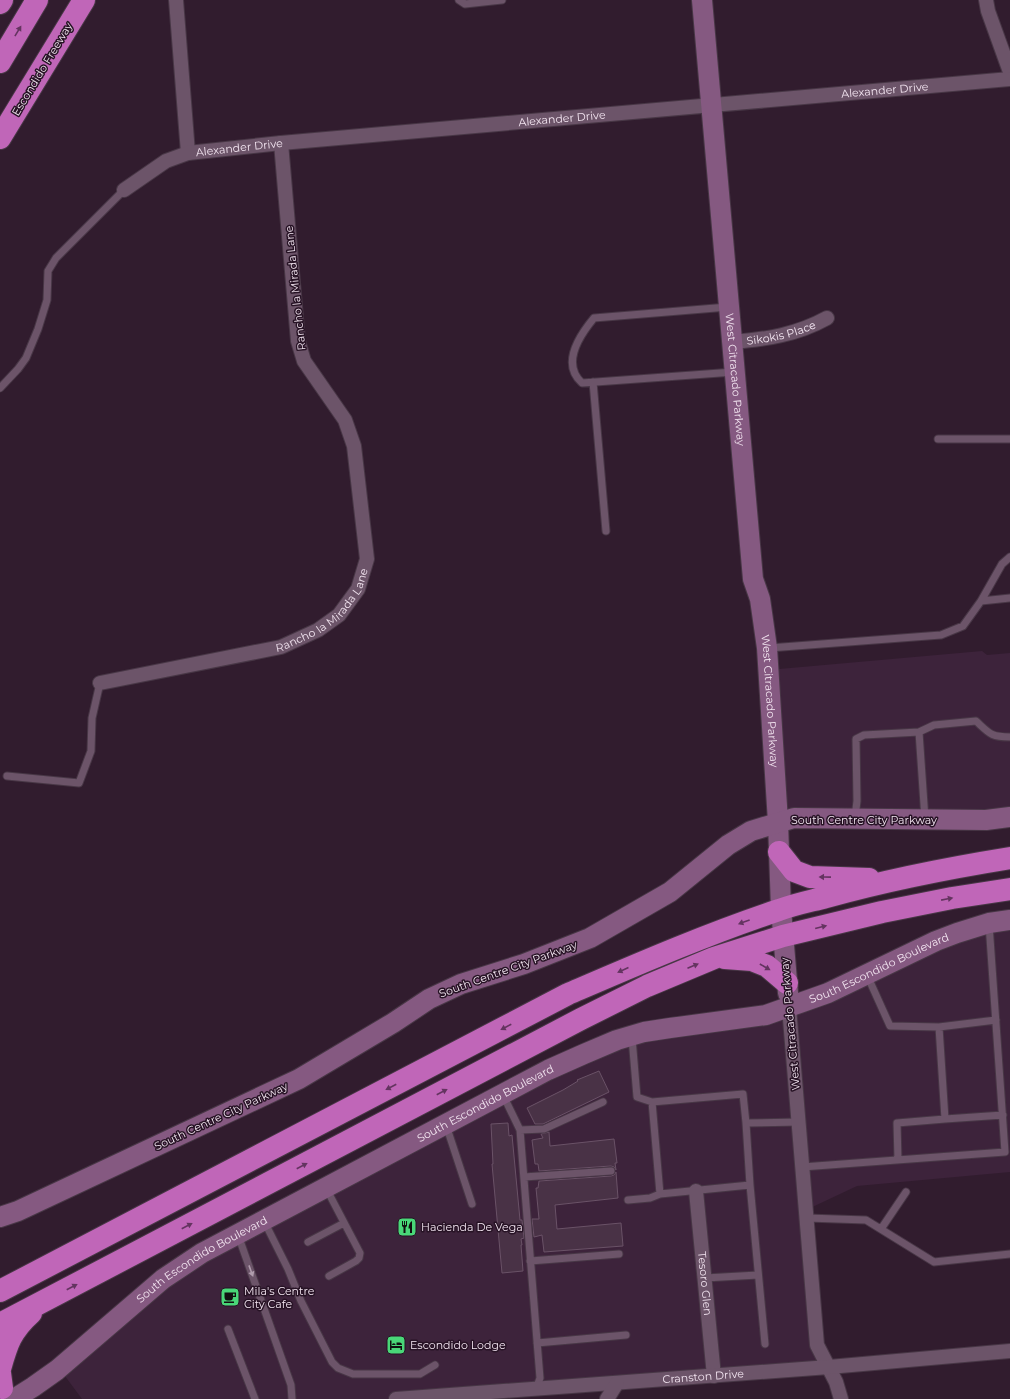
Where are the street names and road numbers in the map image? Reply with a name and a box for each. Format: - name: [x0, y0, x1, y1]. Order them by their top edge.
- street label: Escondido Freeway: [9, 20, 75, 118]
- street label: Alexander Drive: [841, 79, 929, 101]
- street label: Alexander Drive: [518, 108, 606, 129]
- street label: Alexander Drive: [195, 136, 284, 159]
- street label: Rancho la Mirada Lane: [281, 225, 309, 351]
- street label: West Citracado Parkway: [723, 313, 748, 447]
- street label: Sikokis Place: [746, 317, 818, 348]
- street label: Rancho la Mirada Lane: [274, 566, 371, 655]
- street label: West Citracado Parkway: [758, 634, 782, 768]
- street label: South Centre City Parkway: [791, 813, 937, 827]
- street label: South Escondido Boulevard: [807, 930, 951, 1006]
- street label: South Centre City Parkway: [437, 937, 579, 1001]
- street label: West Citracado Parkway: [777, 957, 803, 1091]
- street label: South Escondido Boulevard: [415, 1061, 556, 1145]
- street label: South Centre City Parkway: [152, 1079, 290, 1153]
- street label: South Escondido Boulevard: [133, 1213, 270, 1306]
- street label: Tesoro Glen: [695, 1251, 715, 1316]
- street label: Cranston Drive: [662, 1366, 745, 1386]

